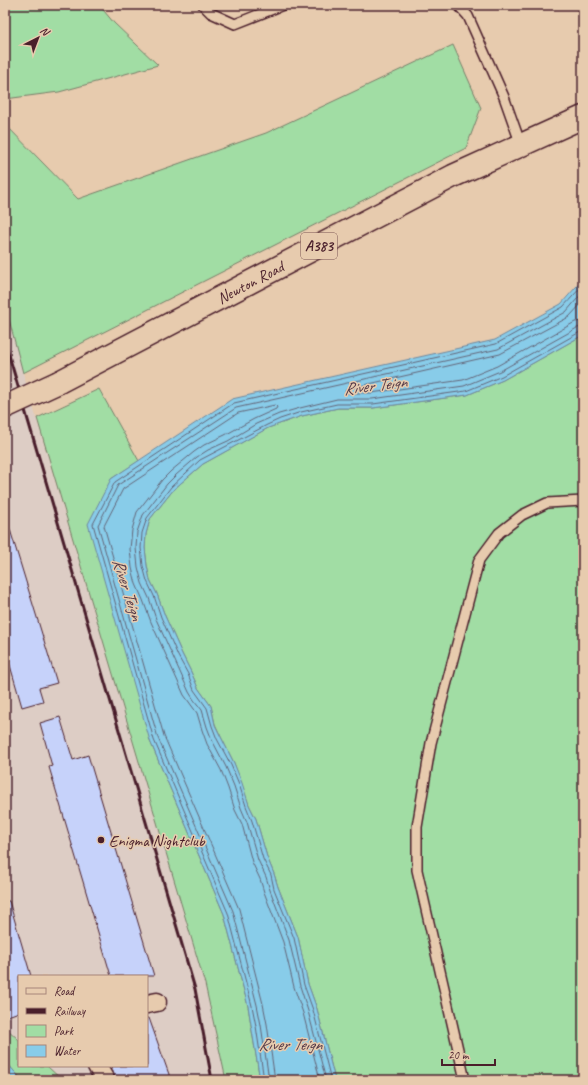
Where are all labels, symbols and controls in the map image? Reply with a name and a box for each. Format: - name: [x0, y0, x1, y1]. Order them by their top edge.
- north arrow: [18, 18, 58, 58]
- text: N: [37, 23, 54, 40]
- road number: A383: [301, 233, 337, 259]
- street label: Newton Road: [214, 256, 290, 309]
- water label: River Teign: [342, 371, 409, 400]
- water label: River Teign: [108, 556, 148, 624]
- place label: Enigma Nightclub: [109, 831, 206, 851]
- marker: Enigma Nightclub: [96, 835, 106, 845]
- legend: [18, 975, 148, 1067]
- text: Road: [54, 983, 76, 999]
- text: Railway: [54, 1003, 86, 1019]
- text: Park: [54, 1023, 75, 1039]
- water label: River Teign: [258, 1034, 323, 1055]
- scale bar: [442, 1041, 495, 1067]
- text: Water: [54, 1043, 82, 1059]
- text: 20 m: [448, 1047, 470, 1063]

